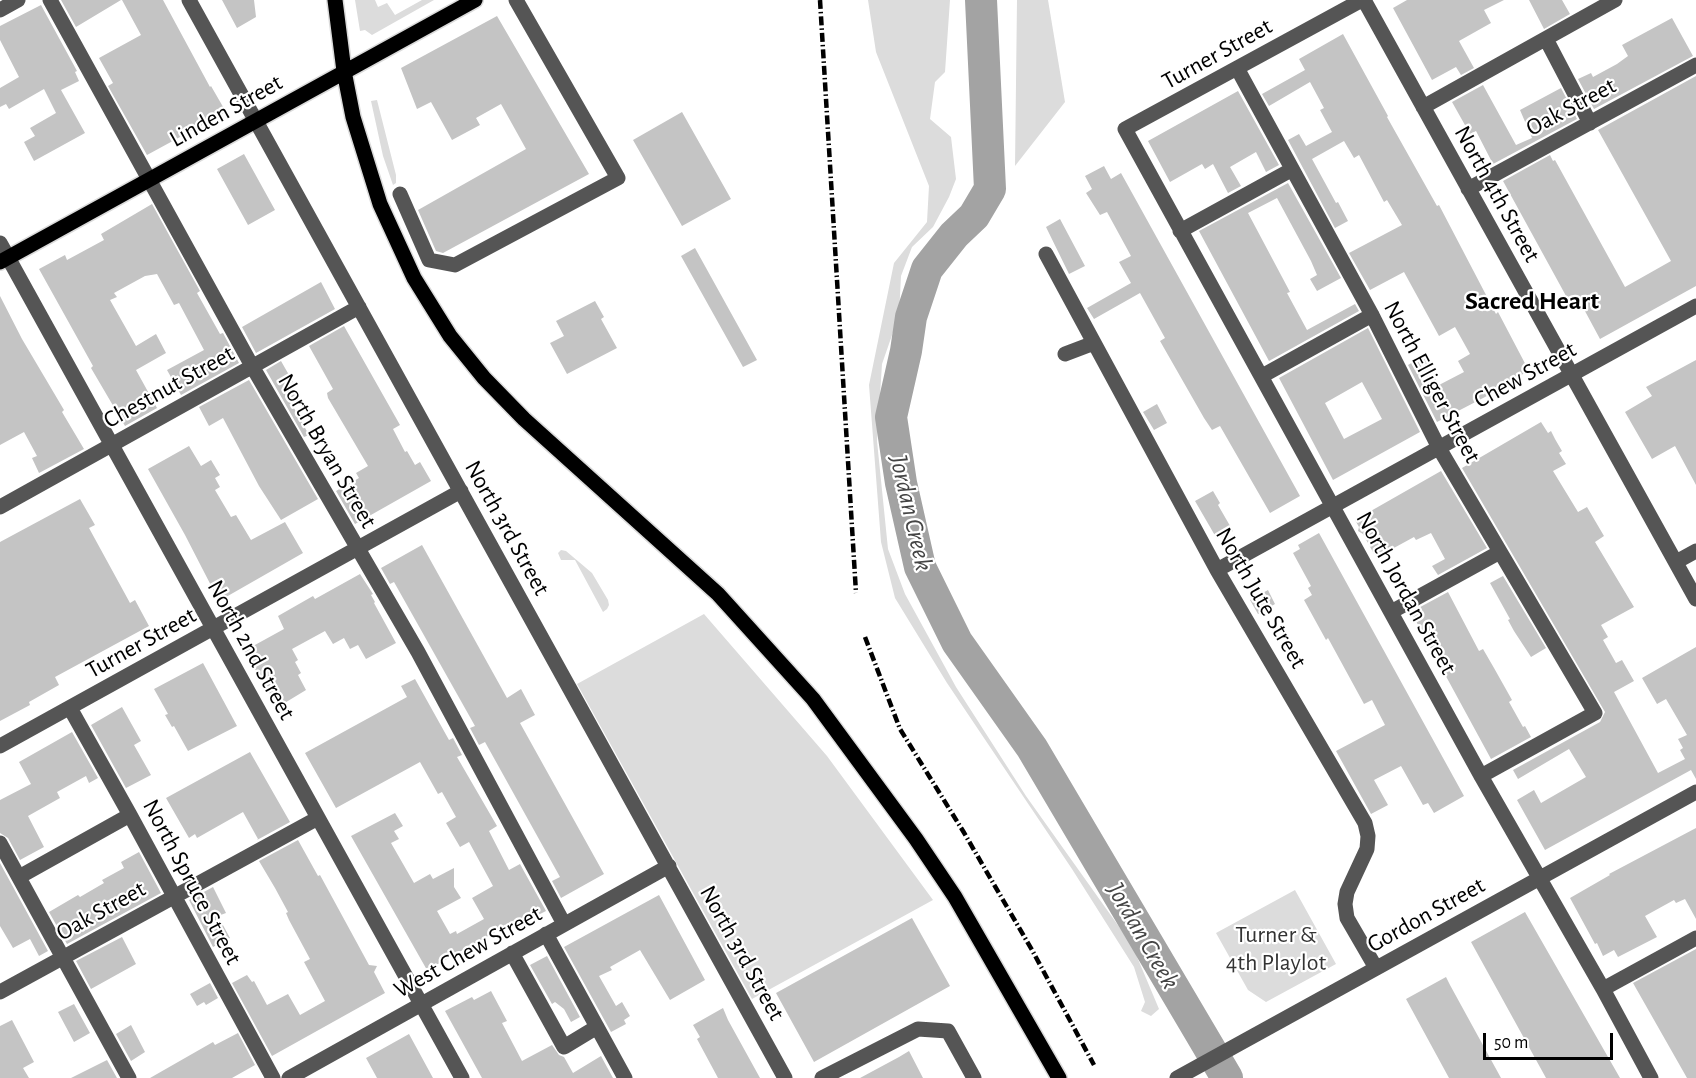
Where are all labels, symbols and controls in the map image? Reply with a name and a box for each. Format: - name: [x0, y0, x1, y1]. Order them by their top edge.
- street label: Turner Street: [1157, 12, 1277, 96]
- street label: Linden Street: [165, 68, 287, 154]
- street label: Oak Street: [1521, 71, 1621, 143]
- street label: North 4th Street: [1448, 121, 1546, 267]
- district label: Sacred Heart: [1465, 285, 1599, 317]
- street label: North Elliger Street: [1377, 296, 1487, 468]
- street label: Chew Street: [1469, 335, 1581, 415]
- street label: Chestnut Street: [98, 339, 240, 435]
- street label: North Bryan Street: [271, 369, 383, 533]
- water label: Jordan Creek: [883, 452, 939, 574]
- street label: North 3rd Street: [458, 456, 556, 600]
- street label: North Jordan Street: [1349, 507, 1463, 679]
- street label: North Jute Street: [1209, 523, 1313, 673]
- street label: North 2nd Street: [201, 575, 301, 725]
- street label: Turner Street: [81, 601, 201, 685]
- street label: North Spruce Street: [136, 794, 248, 970]
- street label: Gordon Street: [1362, 871, 1490, 959]
- street label: Oak Street: [51, 875, 151, 947]
- water label: Jordan Creek: [1100, 877, 1186, 995]
- street label: North 3rd Street: [693, 881, 791, 1025]
- street label: West Chew Street: [389, 900, 547, 1004]
- park label: Turner & 4th Playlot: [1226, 921, 1326, 977]
- scale bar: [1486, 1021, 1616, 1059]
- text: 50 m: [1494, 1034, 1528, 1052]

